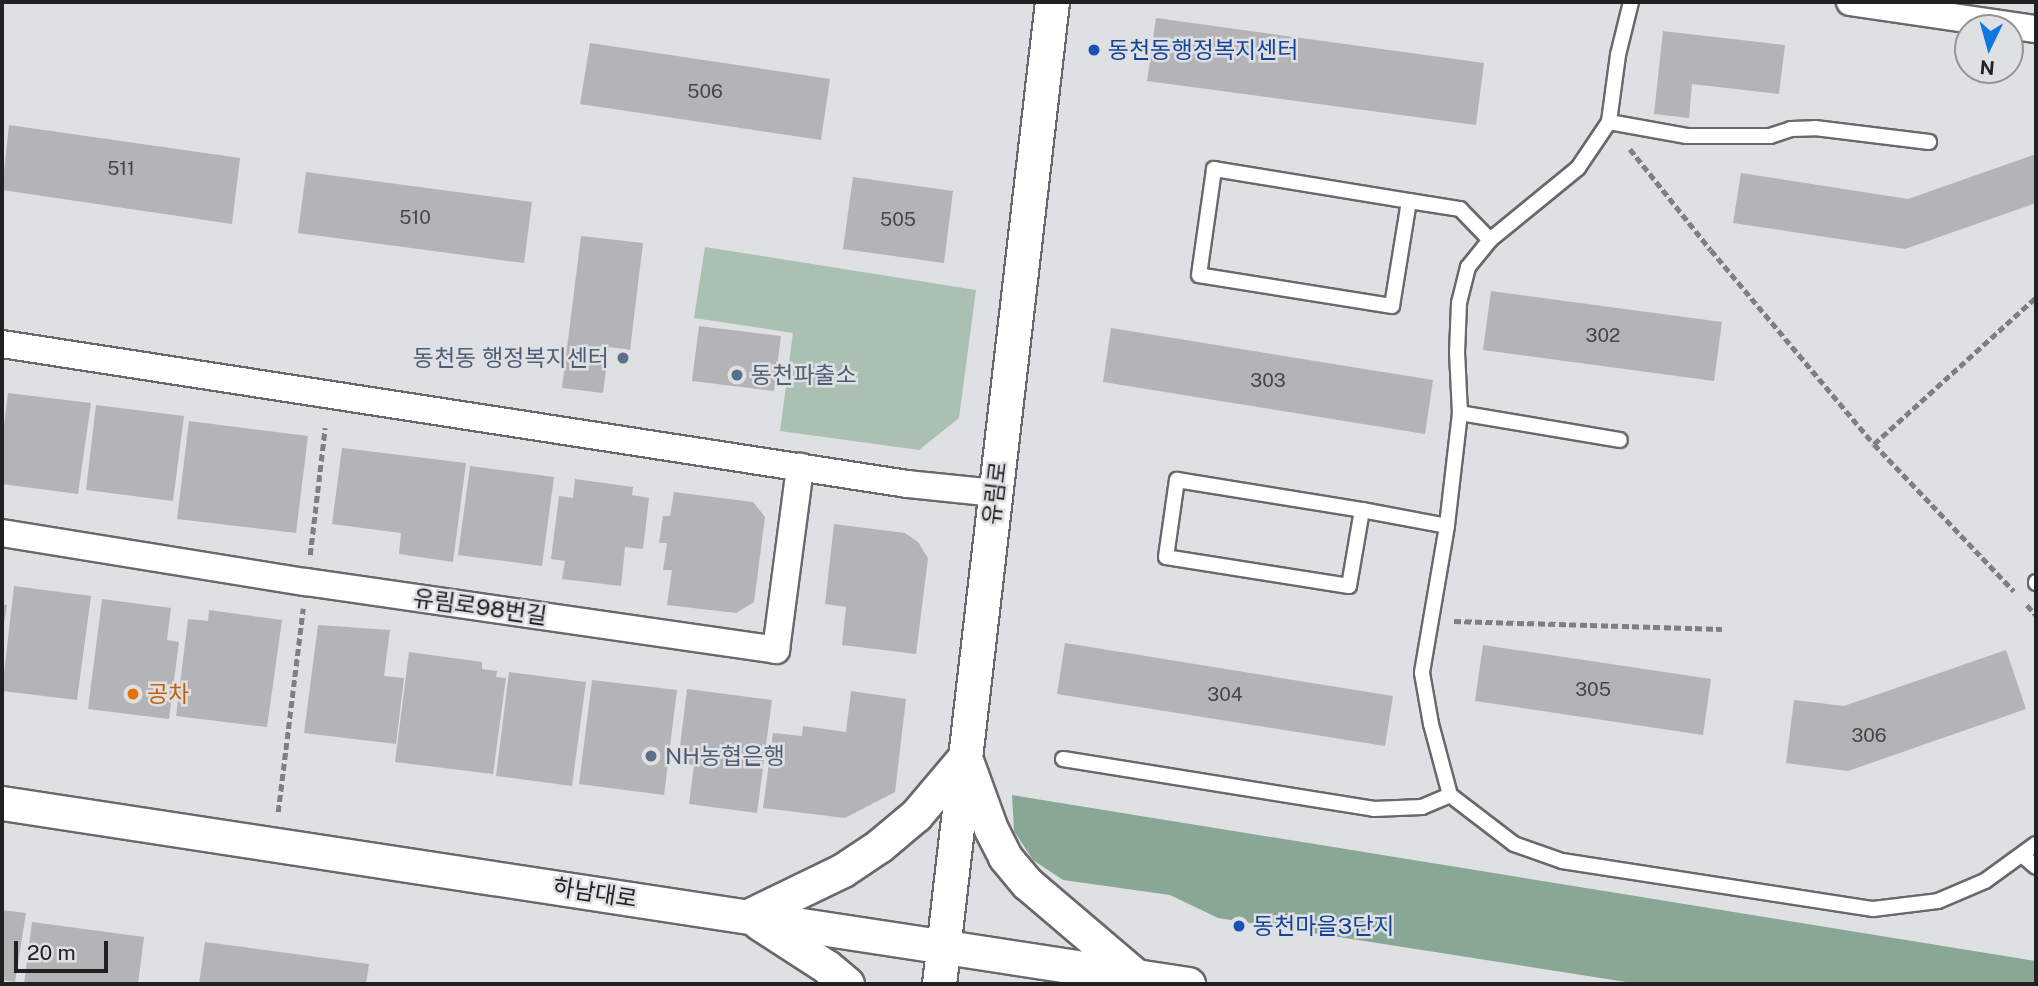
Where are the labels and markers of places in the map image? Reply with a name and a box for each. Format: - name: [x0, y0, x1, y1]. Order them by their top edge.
- place label: 동천동행정복지센터: [1108, 36, 1298, 64]
- marker: 동천동행정복지센터: [1086, 42, 1102, 58]
- place label: 동천동 행정복지센터: [413, 344, 609, 372]
- marker: 동천동 행정복지센터: [615, 350, 631, 366]
- place label: 동천파출소: [751, 361, 857, 389]
- marker: 동천파출소: [729, 367, 745, 383]
- place label: 공차: [147, 680, 189, 708]
- marker: 공차: [125, 686, 141, 702]
- place label: NH농협은행: [665, 742, 785, 770]
- marker: NH농협은행: [643, 748, 659, 764]
- place label: 동천마을3단지: [1253, 912, 1394, 940]
- marker: 동천마을3단지: [1231, 918, 1247, 934]

